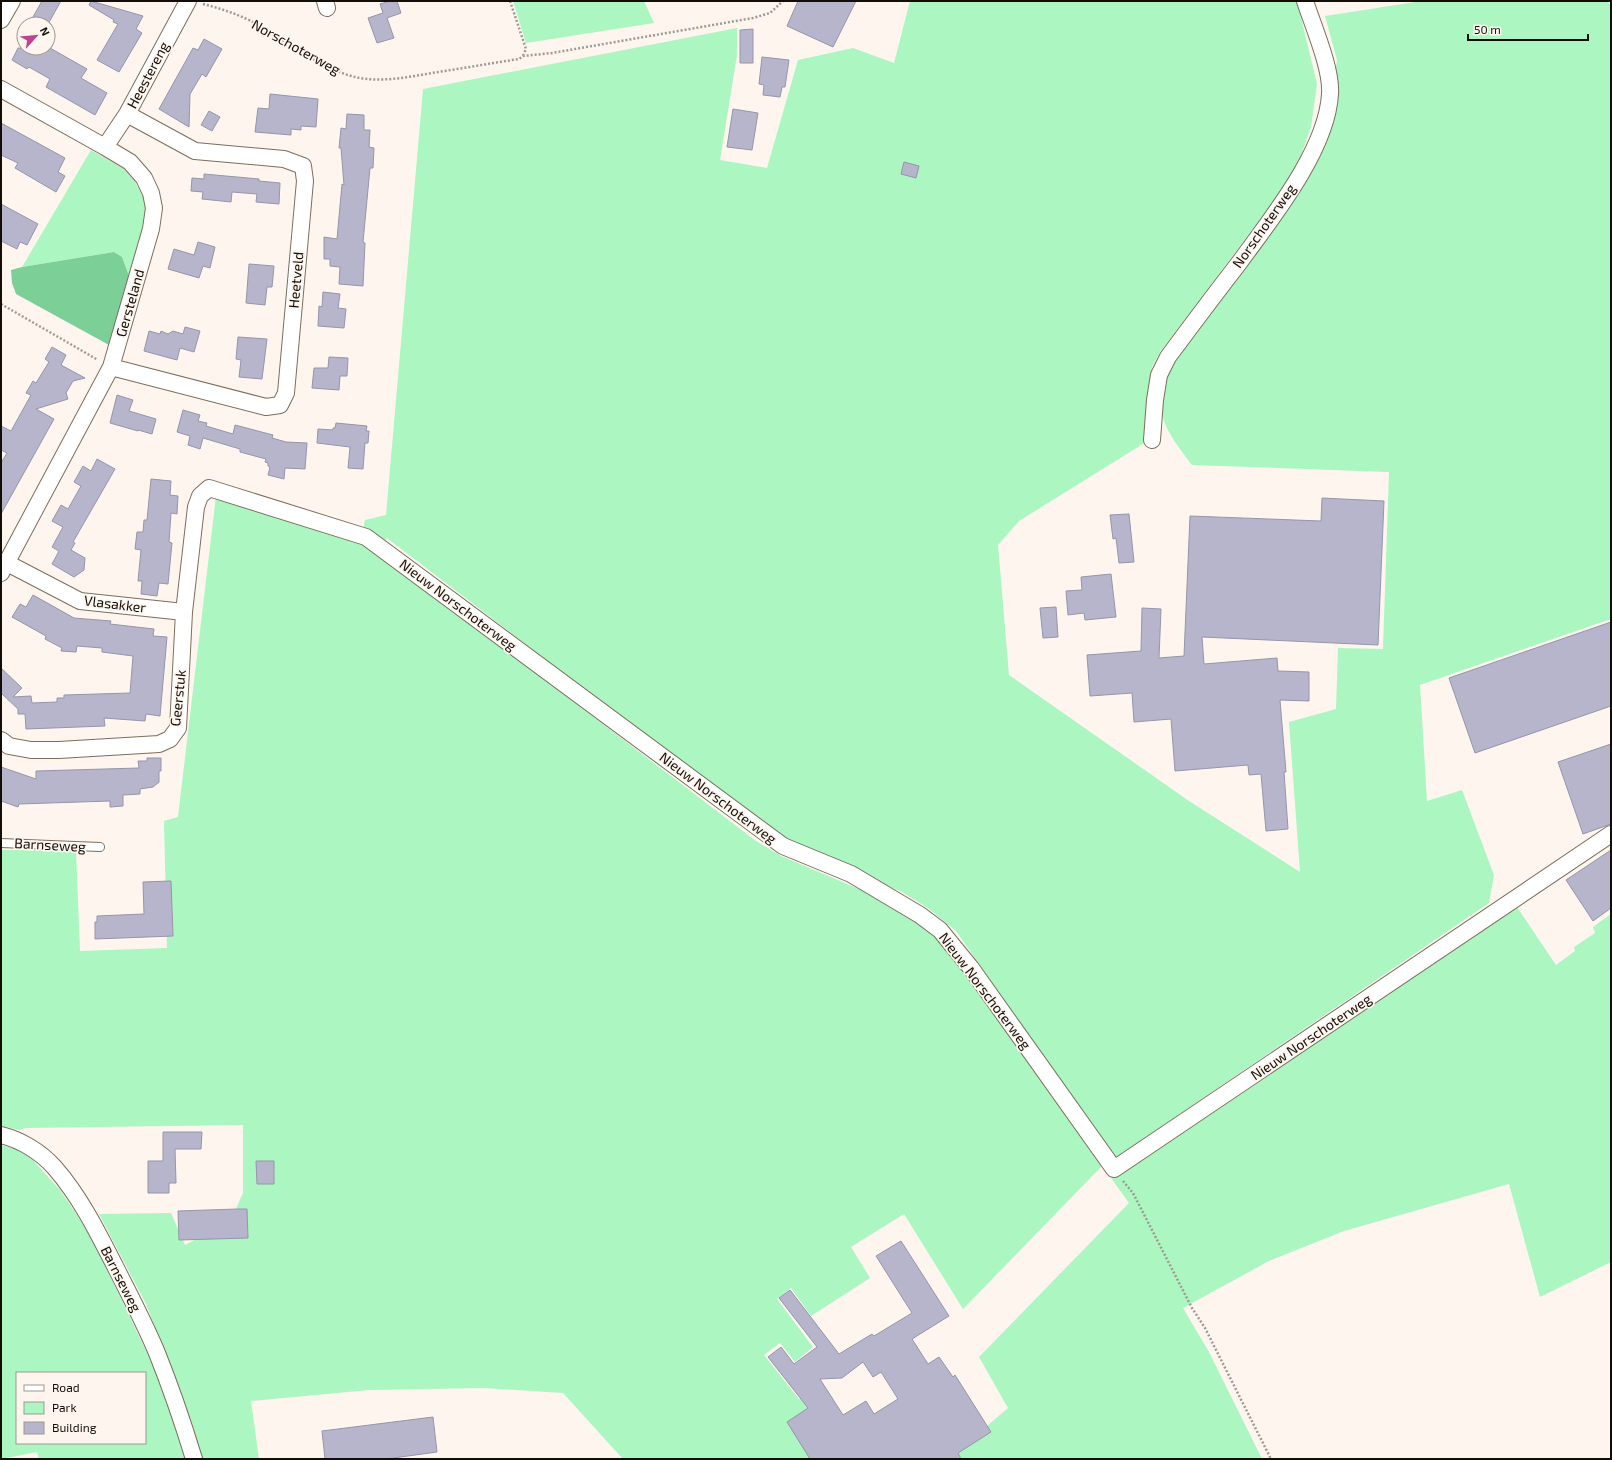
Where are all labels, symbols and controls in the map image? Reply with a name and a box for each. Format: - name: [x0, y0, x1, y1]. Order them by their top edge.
- street label: Norschoterweg: [249, 15, 344, 78]
- north arrow: [16, 16, 56, 56]
- scale bar: [1468, 16, 1588, 42]
- text: 50 m: [1474, 22, 1501, 36]
- text: N: [38, 25, 53, 38]
- street label: Heestereng: [123, 38, 172, 111]
- street label: Norschoterweg: [1228, 180, 1299, 271]
- street label: Heetveld: [285, 251, 306, 309]
- street label: Gersteland: [112, 267, 147, 339]
- street label: Nieuw Norschoterweg: [396, 555, 520, 654]
- street label: Vlasakker: [83, 591, 147, 616]
- street label: Geerstuk: [166, 669, 189, 727]
- street label: Nieuw Norschoterweg: [656, 748, 780, 847]
- street label: Barnseweg: [14, 834, 86, 855]
- street label: Nieuw Norschoterweg: [936, 929, 1035, 1053]
- street label: Nieuw Norschoterweg: [1247, 990, 1374, 1083]
- street label: Barnseweg: [98, 1243, 145, 1315]
- legend: [16, 1372, 146, 1444]
- text: Road: [52, 1380, 80, 1394]
- text: Park: [52, 1400, 77, 1414]
- text: Building: [52, 1420, 97, 1434]

